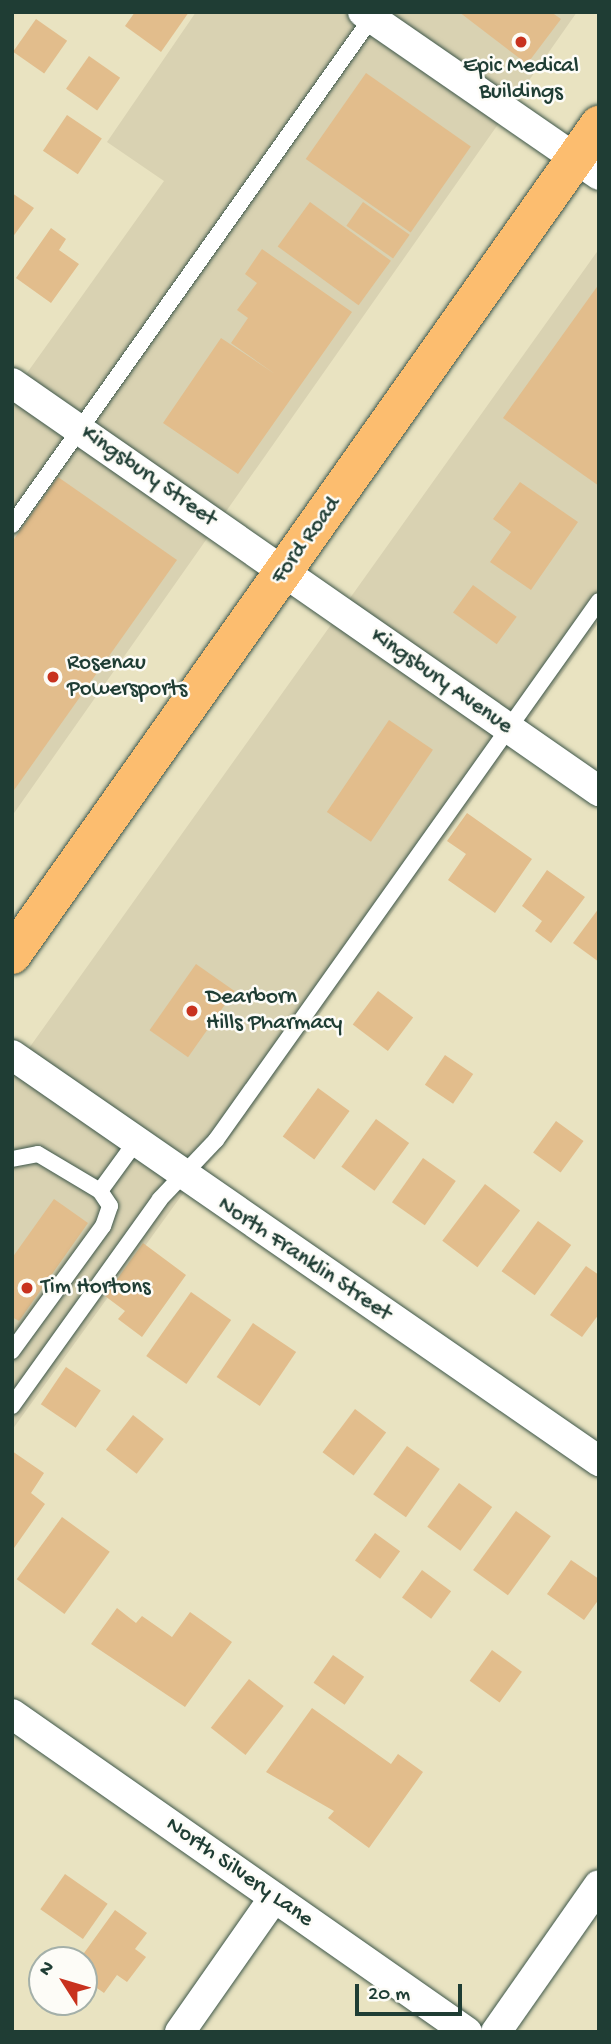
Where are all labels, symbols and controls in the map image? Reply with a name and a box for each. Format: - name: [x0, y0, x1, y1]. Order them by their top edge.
- marker: Epic Medical Buildings: [513, 34, 529, 50]
- place label: Epic Medical Buildings: [463, 53, 579, 107]
- street label: Kingsbury Street: [75, 420, 221, 534]
- street label: Ford Road: [266, 492, 348, 590]
- street label: Kingsbury Avenue: [365, 623, 517, 741]
- place label: Rosenau Powersports: [67, 650, 187, 704]
- marker: Rosenau Powersports: [45, 669, 61, 685]
- place label: Dearborn Hills Pharmacy: [206, 984, 342, 1038]
- marker: Dearborn Hills Pharmacy: [184, 1003, 200, 1019]
- street label: North Franklin Street: [212, 1192, 396, 1328]
- place label: Tim Hortons: [41, 1274, 151, 1302]
- marker: Tim Hortons: [19, 1280, 35, 1296]
- street label: North Silvery Lane: [160, 1812, 318, 1934]
- north arrow: [28, 1946, 98, 2016]
- text: N: [35, 1957, 60, 1981]
- scale bar: [359, 1970, 466, 2014]
- text: 20 m: [368, 1983, 410, 2008]

